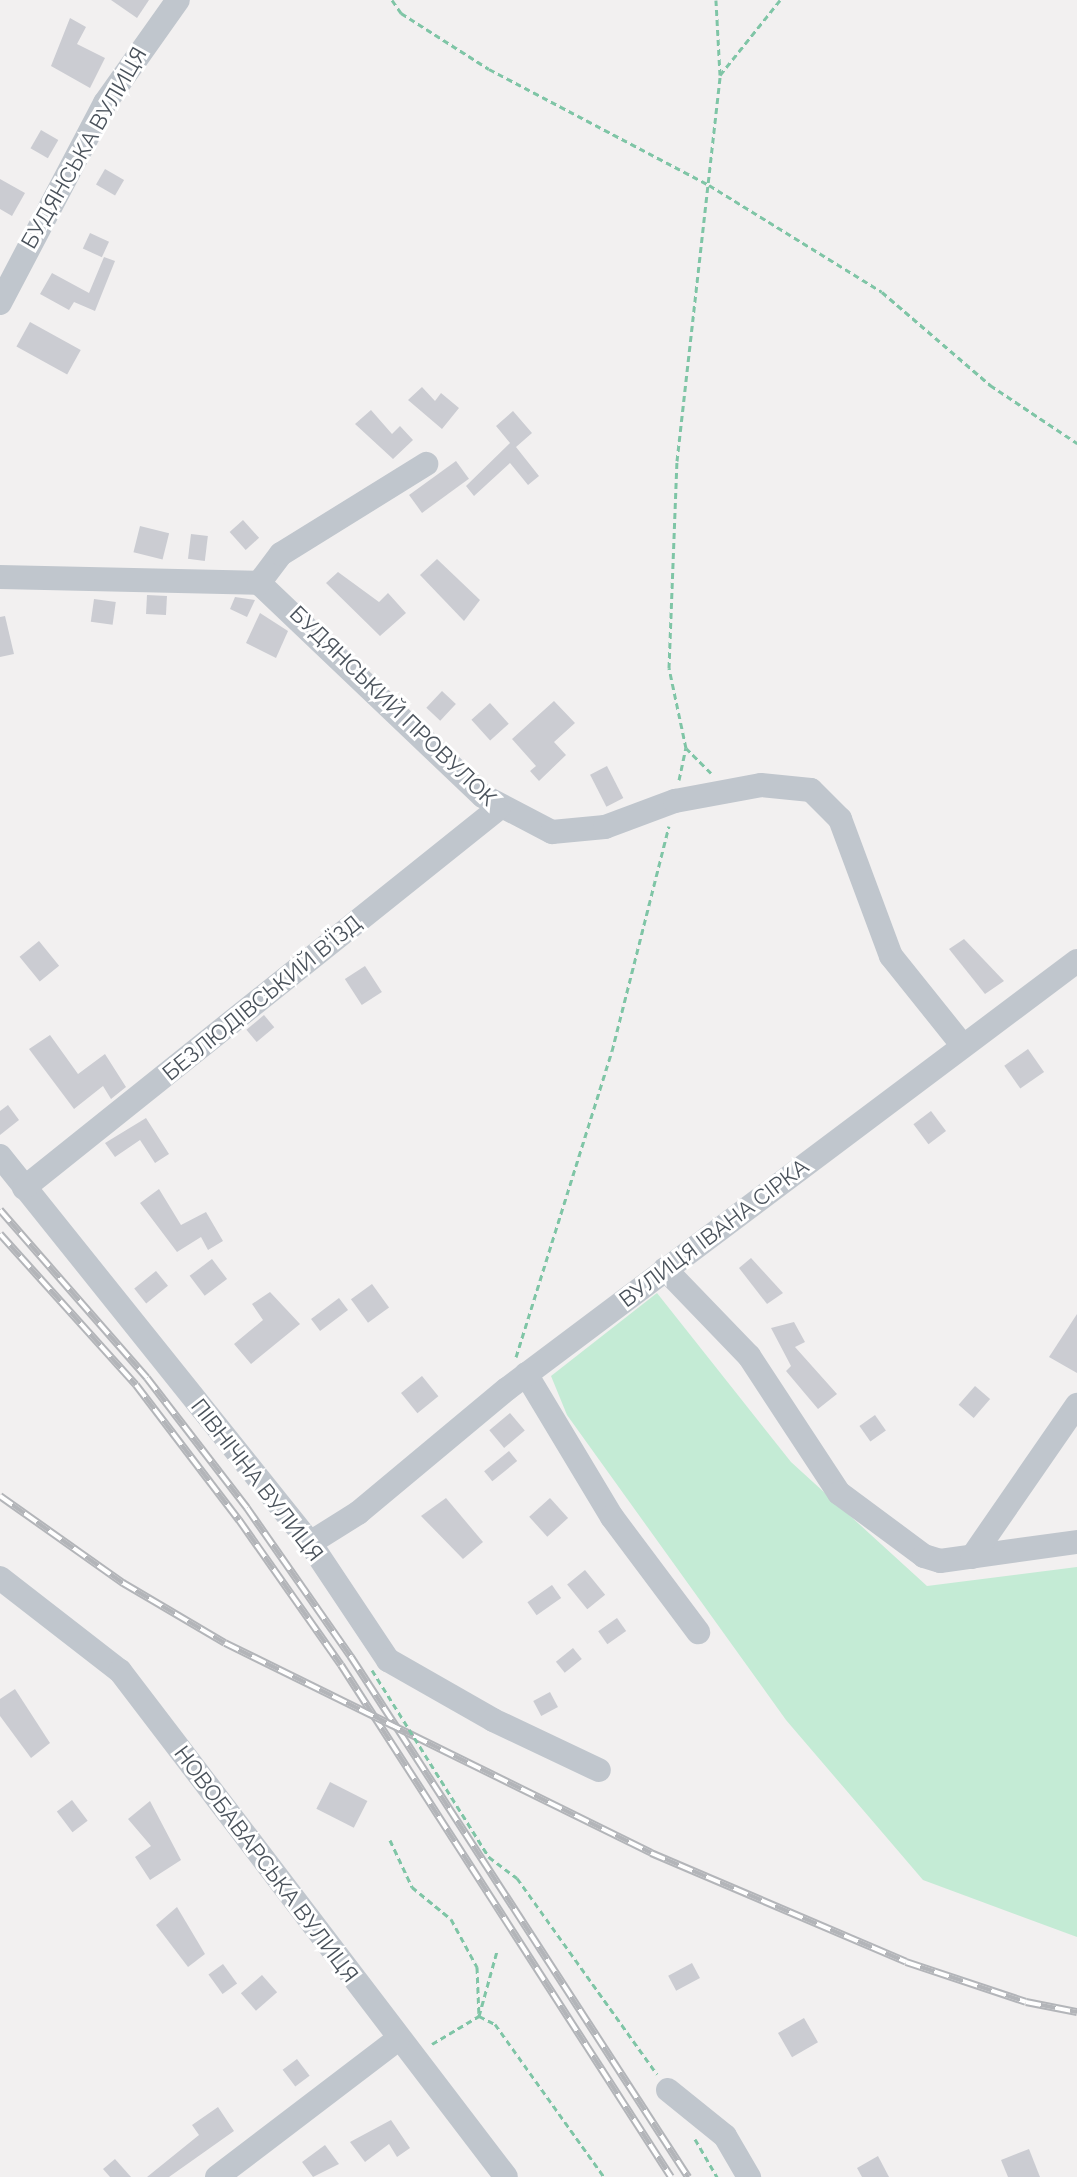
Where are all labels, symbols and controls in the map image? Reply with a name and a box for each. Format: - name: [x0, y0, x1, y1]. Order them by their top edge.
- street label: БУДЯНСЬКА ВУЛИЦЯ: [15, 42, 153, 254]
- street label: БУДЯНСЬКИЙ ПРОВУЛОК: [284, 600, 502, 812]
- street label: БЕЗЛЮДІВСЬКИЙ В'ЇЗД: [157, 910, 367, 1086]
- street label: ВУЛИЦЯ ІВАНА СІРКА: [614, 1153, 814, 1313]
- street label: ПІВНІЧНА ВУЛИЦЯ: [185, 1393, 329, 1567]
- street label: НОВОБАВАРСЬКА ВУЛИЦЯ: [168, 1740, 364, 1988]

